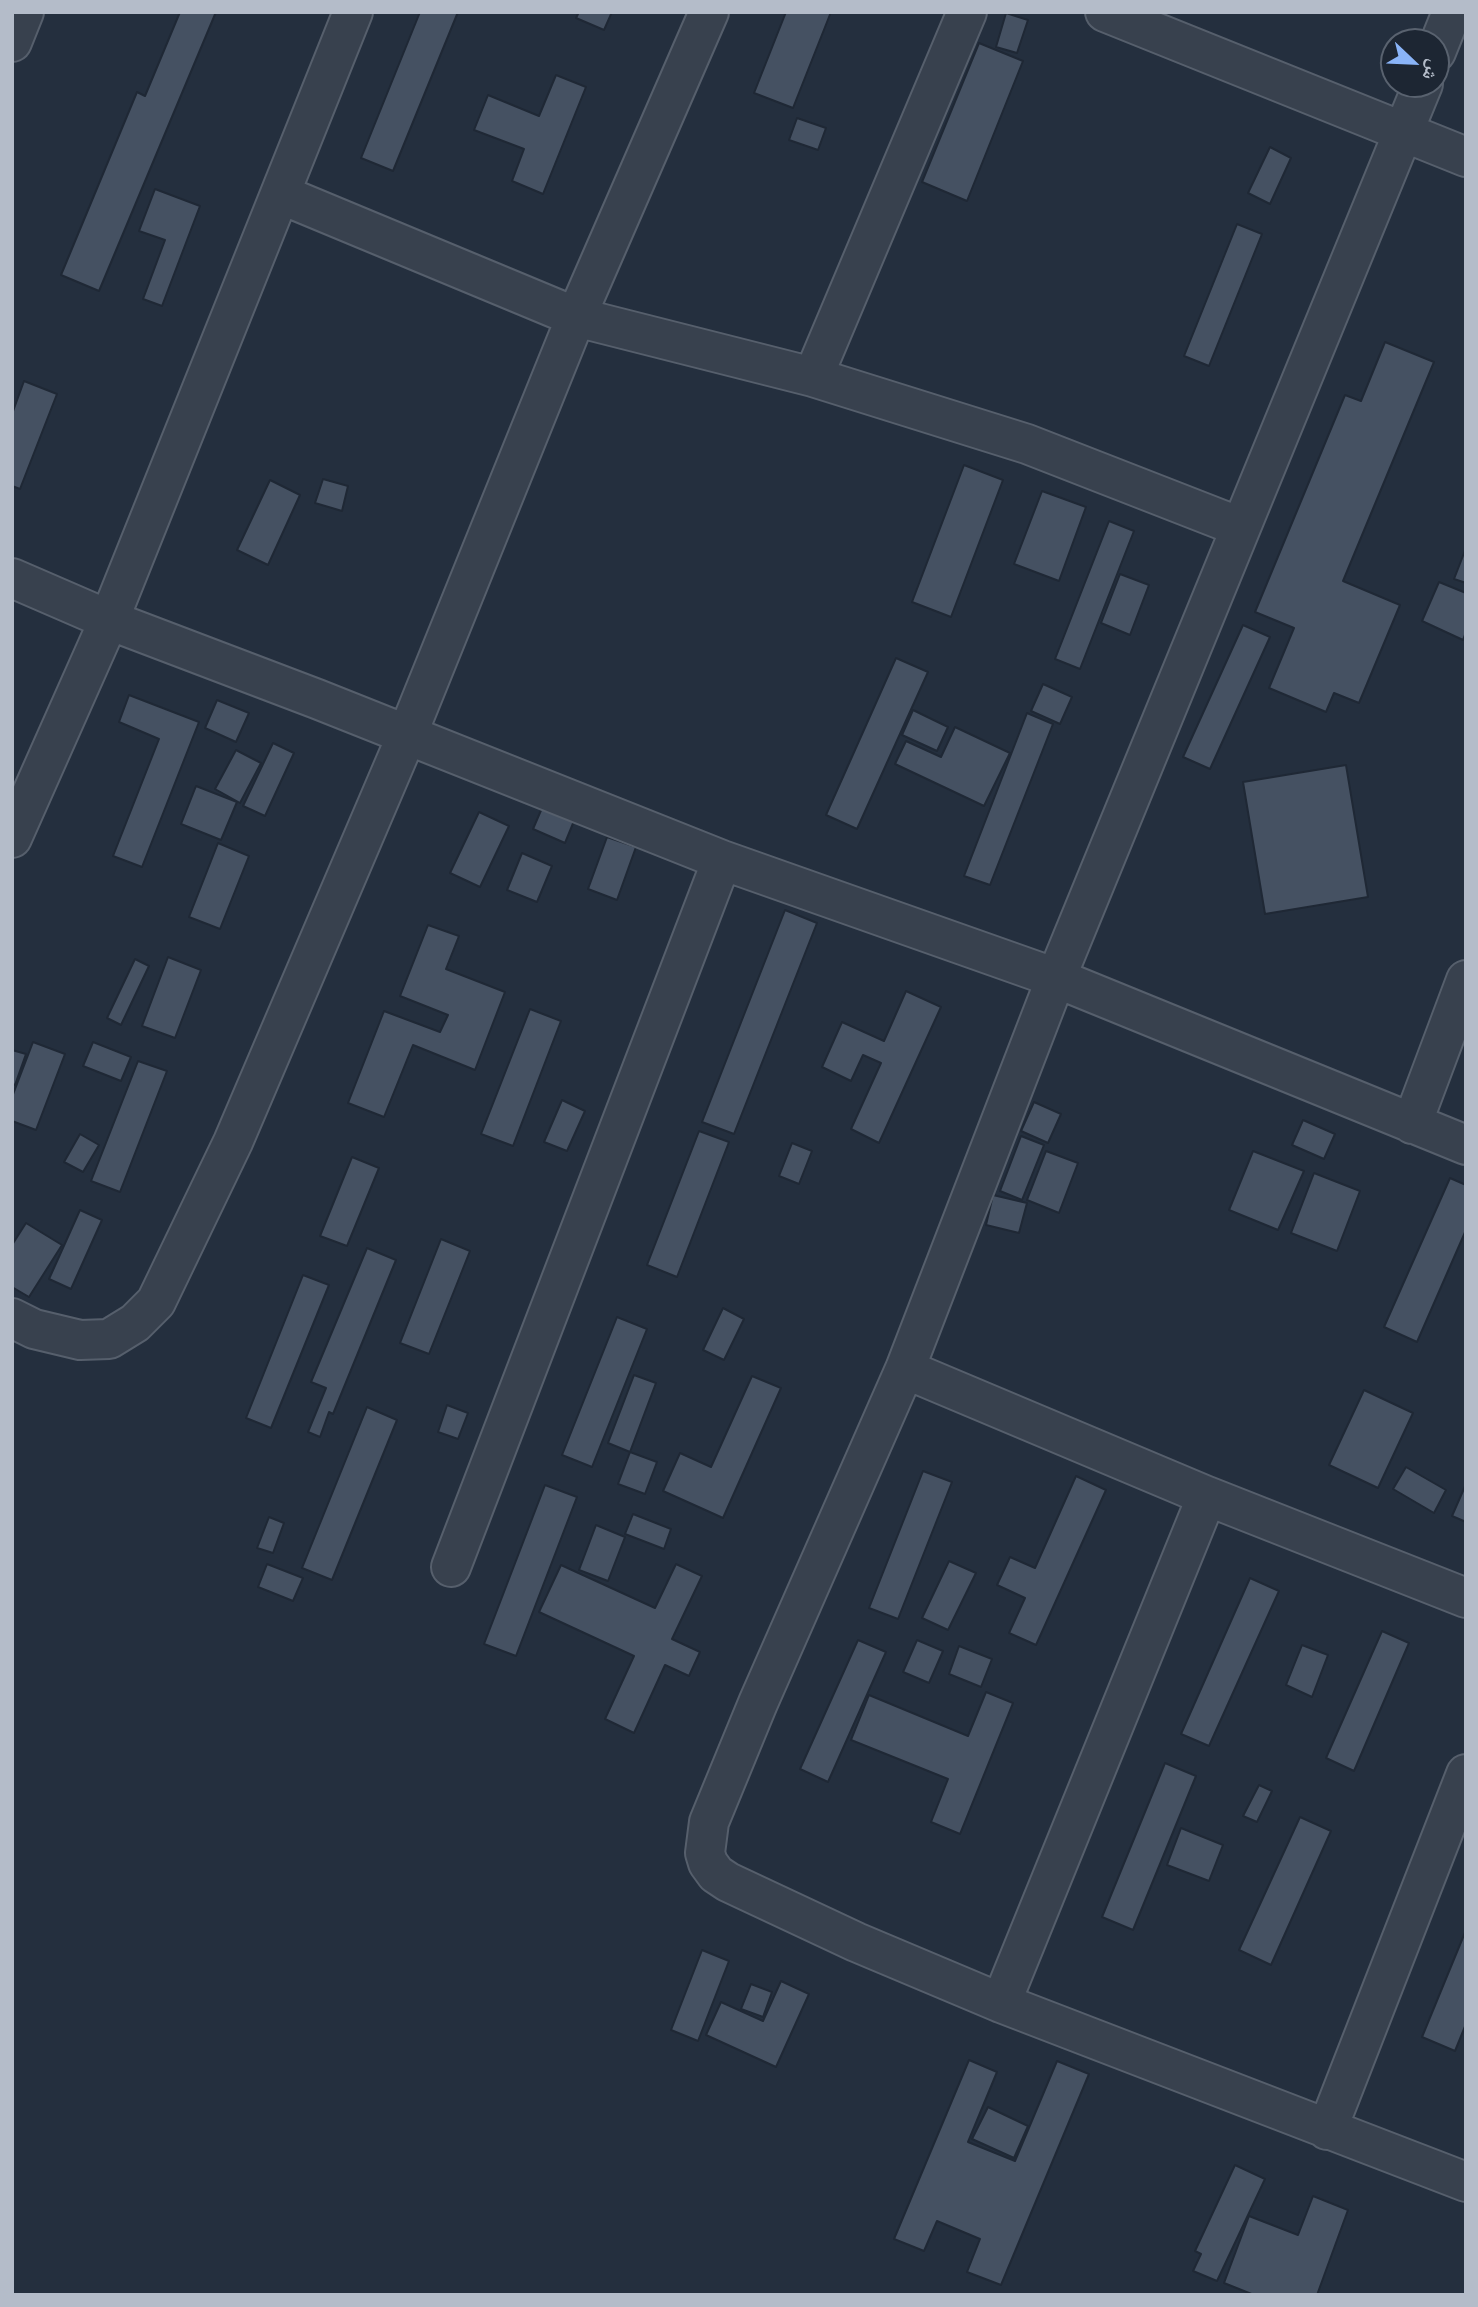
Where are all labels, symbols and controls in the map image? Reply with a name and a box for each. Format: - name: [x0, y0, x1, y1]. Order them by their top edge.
- north arrow: [1380, 28, 1450, 98]
- text: ش: [1418, 57, 1447, 84]

